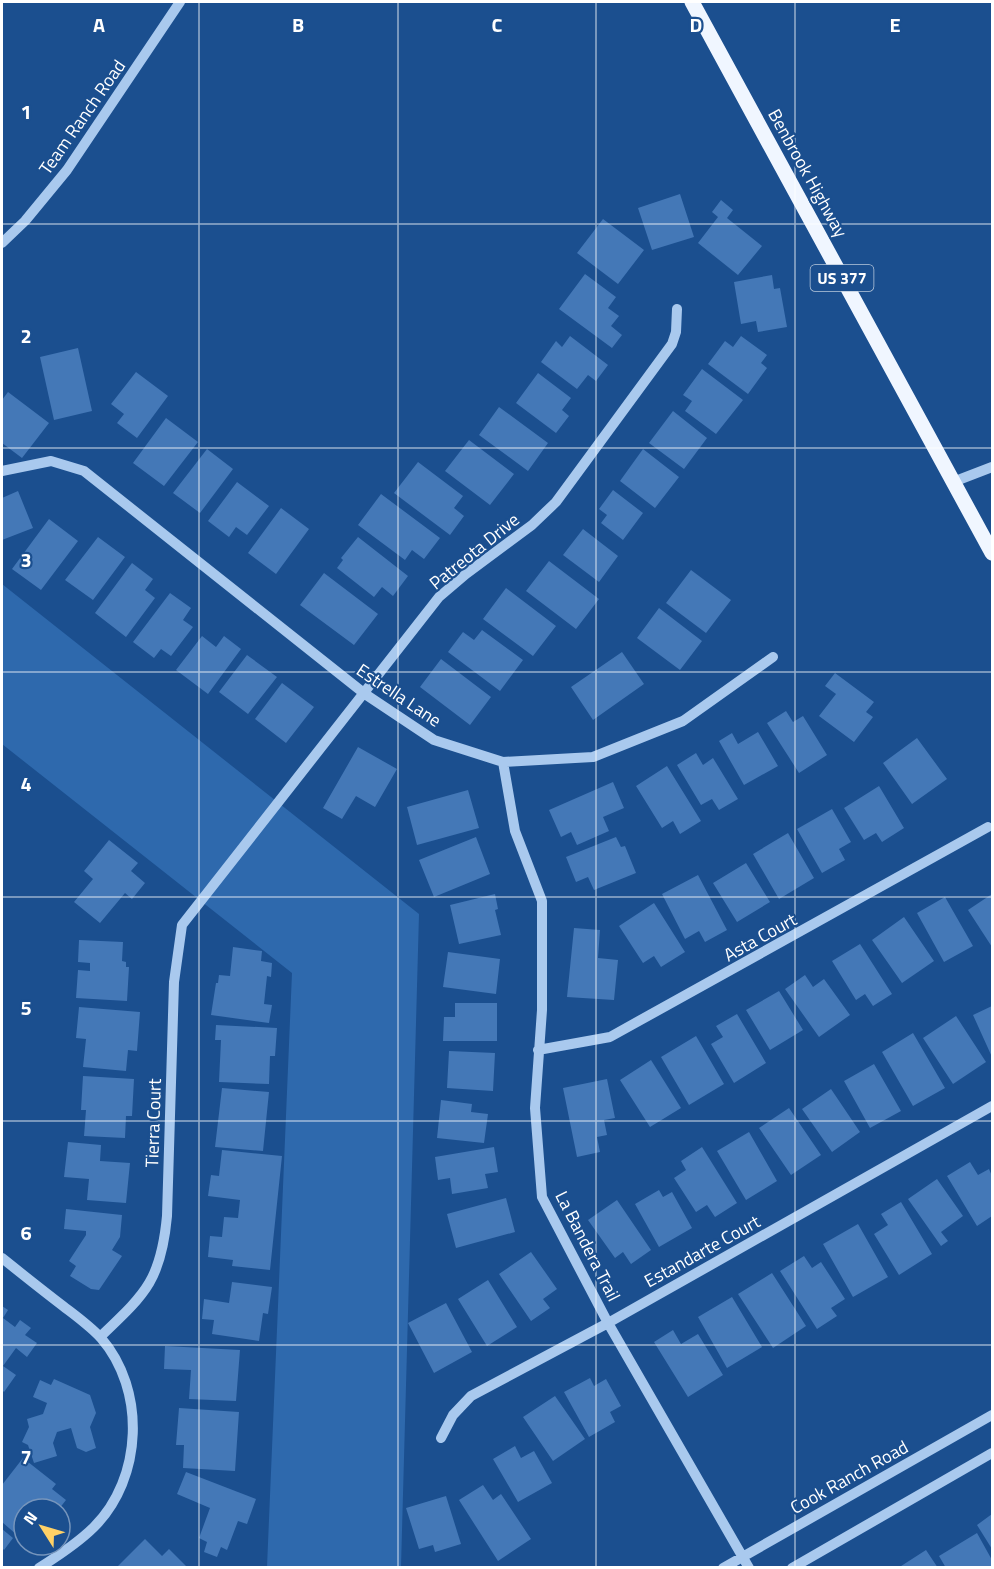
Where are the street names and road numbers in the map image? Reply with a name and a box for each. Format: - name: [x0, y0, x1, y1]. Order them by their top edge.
- street label: Team Ranch Road: [32, 54, 132, 180]
- street label: Benbrook Highway: [761, 104, 855, 242]
- road number: US 377: [810, 265, 874, 291]
- street label: Patreota Drive: [423, 506, 525, 596]
- street label: Estrella Lane: [351, 657, 447, 733]
- street label: Asta Court: [719, 906, 802, 968]
- street label: Tierra Court: [138, 1077, 168, 1168]
- street label: La Bandera Trail: [549, 1186, 627, 1306]
- street label: Estandarte Court: [639, 1208, 765, 1294]
- street label: Cook Ranch Road: [785, 1433, 913, 1521]

